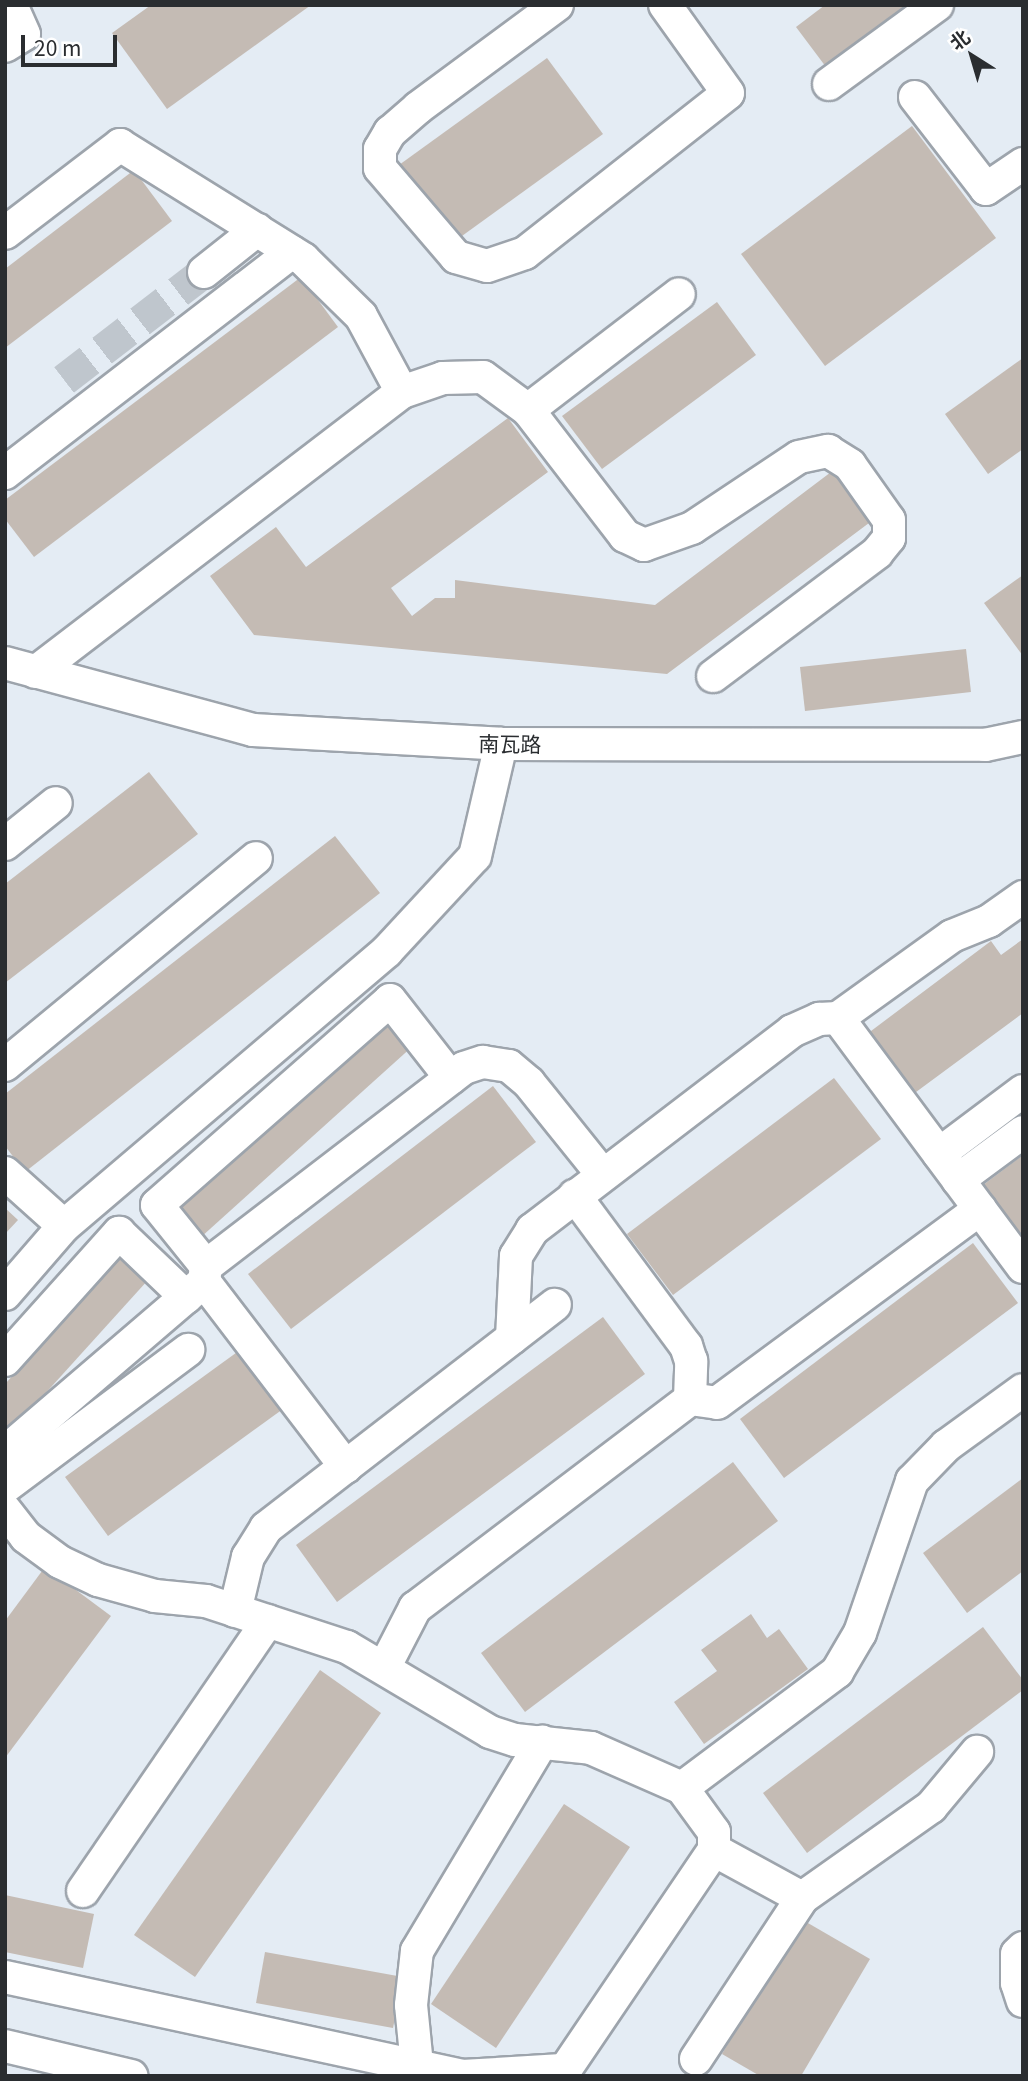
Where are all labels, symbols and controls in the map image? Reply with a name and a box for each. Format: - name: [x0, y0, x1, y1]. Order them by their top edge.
- scale bar: [24, 21, 121, 65]
- north arrow: [937, 21, 1007, 91]
- text: 北: [943, 22, 975, 55]
- text: 20 m: [34, 32, 81, 62]
- street label: 南瓦路: [478, 730, 542, 756]

